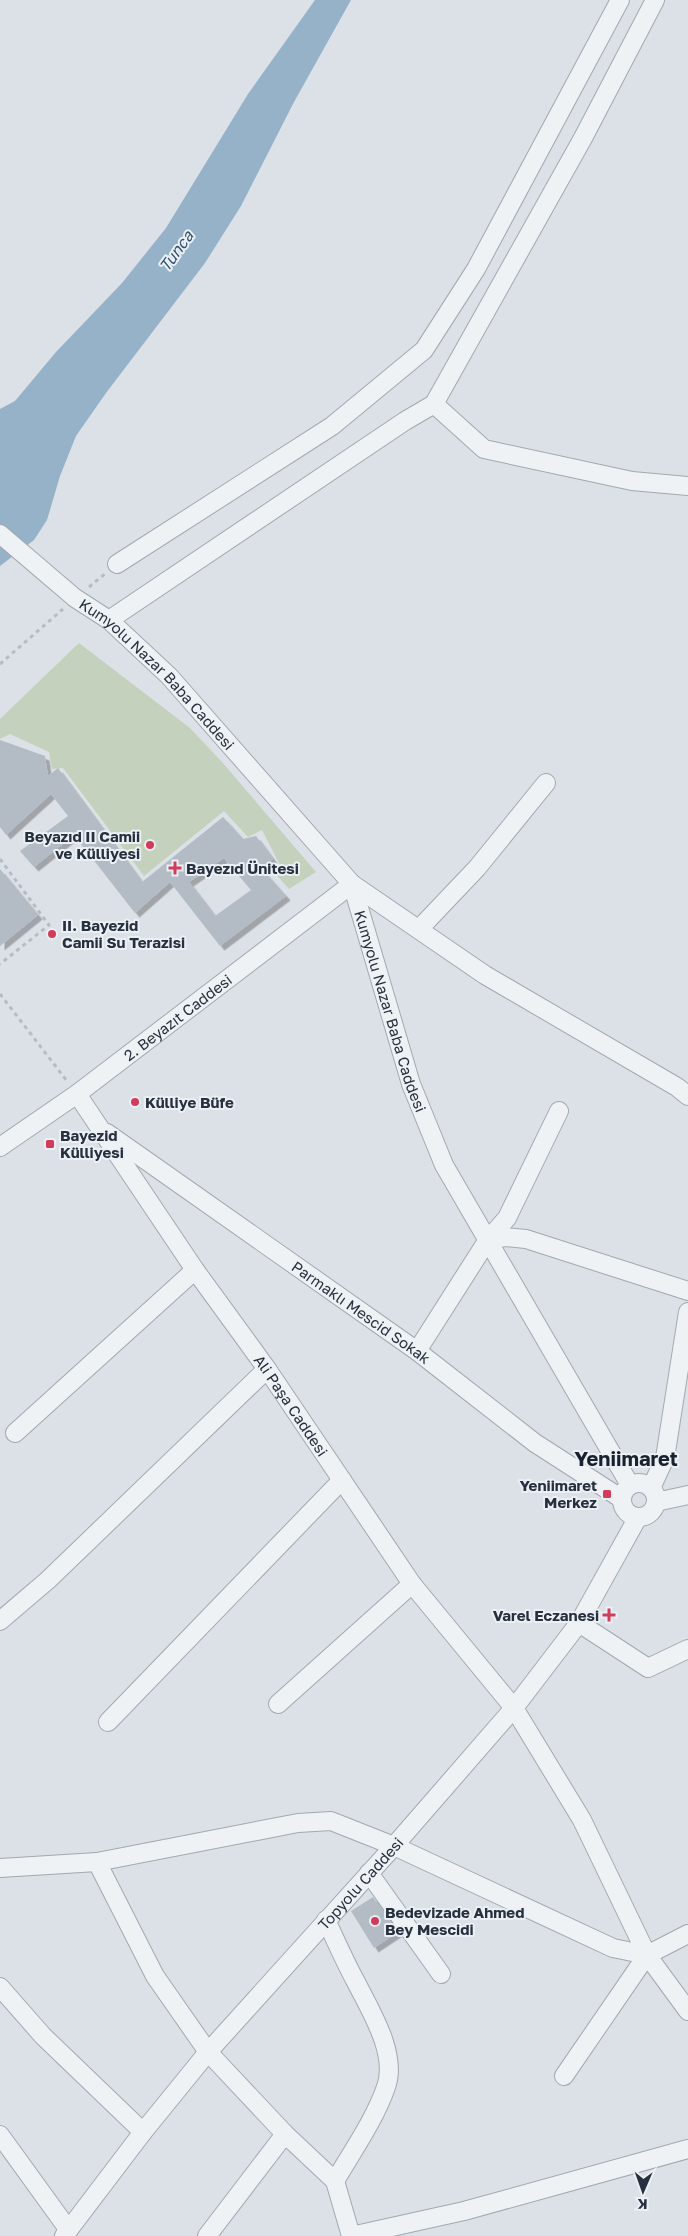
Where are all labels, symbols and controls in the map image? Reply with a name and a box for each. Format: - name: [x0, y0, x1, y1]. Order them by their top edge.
- water label: Tunca: [154, 226, 198, 275]
- street label: Kumyolu Nazar Baba Caddesi: [76, 594, 239, 753]
- place label: Beyazıd II Camii ve Külliyesi: [24, 827, 140, 862]
- marker: Beyazıd II Camii ve Külliyesi: [144, 839, 156, 851]
- place label: Bayezıd Ünitesi: [186, 859, 299, 877]
- marker: Bayezıd Ünitesi: [168, 861, 182, 875]
- street label: Kumyolu Nazar Baba Caddesi: [351, 908, 430, 1115]
- place label: II. Bayezid Camii Su Terazisi: [62, 916, 185, 951]
- marker: II. Bayezid Camii Su Terazisi: [46, 928, 58, 940]
- street label: 2. Beyazıt Caddesi: [120, 970, 235, 1064]
- place label: Külliye Büfe: [145, 1093, 234, 1111]
- marker: Külliye Büfe: [129, 1096, 141, 1108]
- place label: Bayezid Külliyesi: [60, 1126, 124, 1161]
- marker: Bayezid Külliyesi: [44, 1138, 56, 1150]
- street label: Parmaklı Mescid Sokak: [288, 1257, 435, 1368]
- street label: Ali Paşa Caddesi: [251, 1351, 332, 1459]
- district label: Yeniimaret: [574, 1446, 678, 1470]
- place label: Yeniimaret Merkez: [519, 1476, 597, 1511]
- marker: Yeniimaret Merkez: [601, 1488, 613, 1500]
- place label: Varel Eczanesi: [493, 1606, 599, 1624]
- marker: Varel Eczanesi: [603, 1609, 615, 1621]
- street label: Topyolu Caddesi: [314, 1833, 407, 1933]
- place label: Bedevizade Ahmed Bey Mescidi: [385, 1903, 524, 1938]
- marker: Bedevizade Ahmed Bey Mescidi: [369, 1915, 381, 1927]
- north arrow: [618, 2166, 668, 2216]
- text: K: [637, 2196, 648, 2213]

